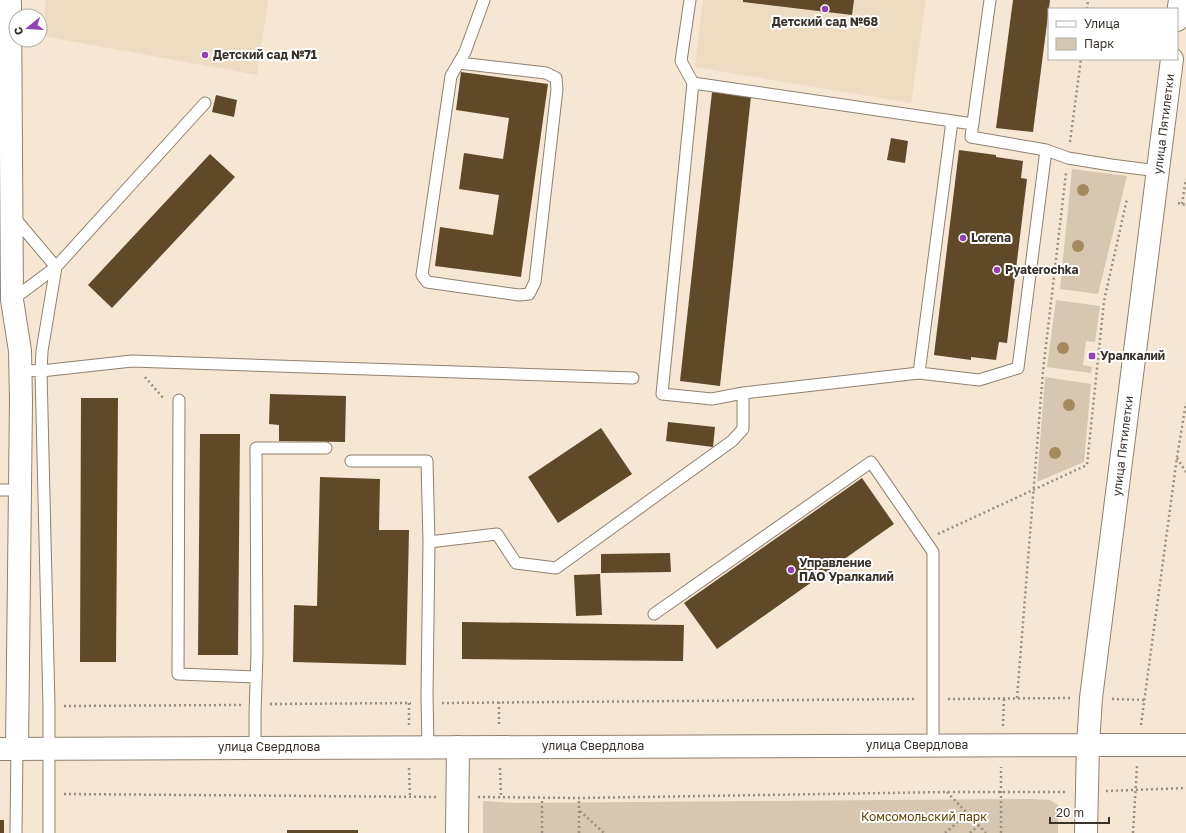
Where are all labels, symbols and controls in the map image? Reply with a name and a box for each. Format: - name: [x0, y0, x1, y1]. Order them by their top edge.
- marker: Детский сад №68: [820, 4, 830, 14]
- north arrow: [8, 8, 48, 48]
- legend: [1048, 8, 1178, 60]
- place label: Детский сад №68: [772, 14, 879, 29]
- text: Улица: [1084, 16, 1120, 31]
- text: С: [11, 25, 25, 37]
- text: Парк: [1084, 36, 1114, 51]
- place label: Детский сад №71: [213, 47, 317, 62]
- marker: Детский сад №71: [200, 50, 210, 60]
- street label: улица Пятилетки: [1150, 73, 1177, 175]
- place label: Lorena: [971, 230, 1011, 245]
- marker: Lorena: [958, 233, 968, 243]
- place label: Pyaterochka: [1005, 262, 1079, 277]
- marker: Pyaterochka: [992, 265, 1002, 275]
- place label: Уралкалий: [1100, 348, 1165, 363]
- marker: Уралкалий: [1087, 351, 1097, 361]
- street label: улица Пятилетки: [1109, 395, 1136, 497]
- place label: Управление ПАО Уралкалий: [799, 555, 894, 584]
- marker: Управление ПАО Уралкалий: [786, 565, 796, 575]
- street label: улица Свердлова: [866, 737, 968, 752]
- street label: улица Свердлова: [542, 738, 644, 753]
- street label: улица Свердлова: [218, 739, 320, 754]
- scale bar: [1050, 799, 1109, 825]
- text: 20 m: [1056, 805, 1084, 820]
- park label: Комсомольский парк: [861, 809, 987, 824]

